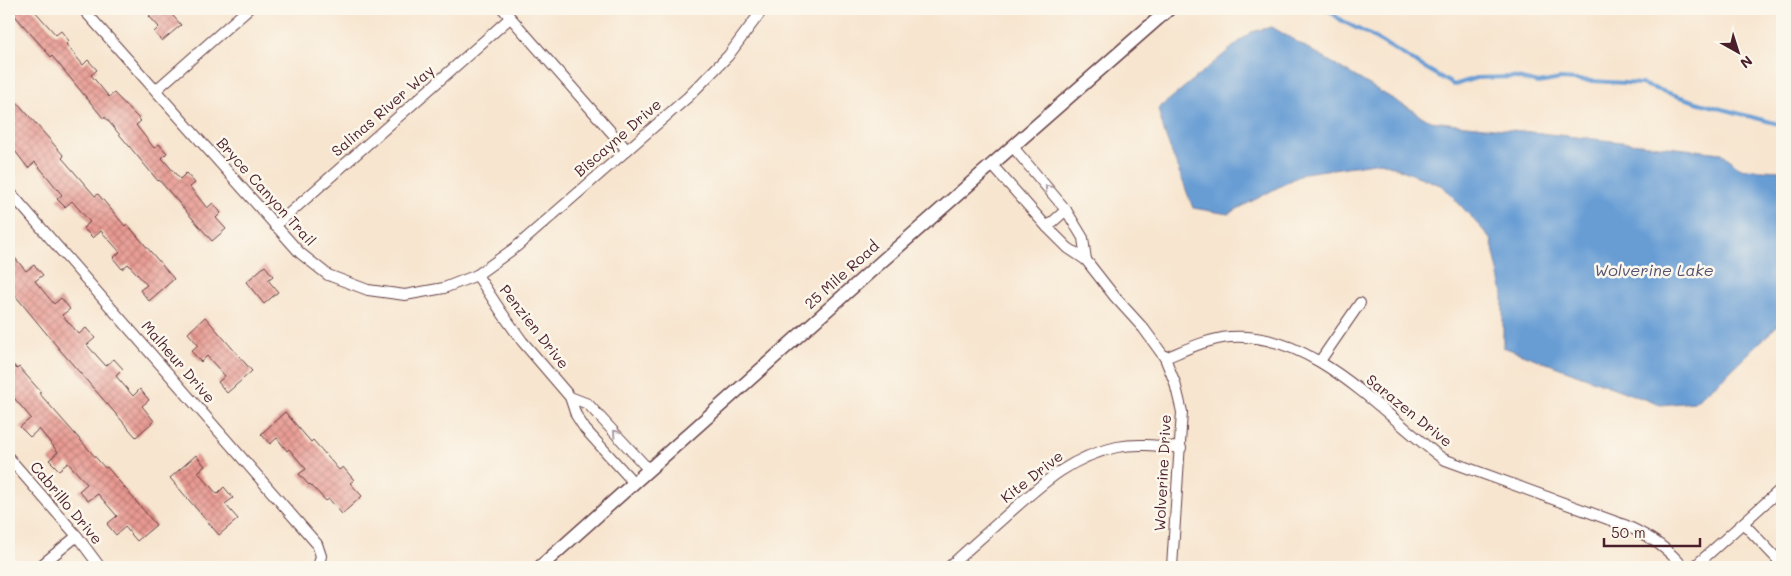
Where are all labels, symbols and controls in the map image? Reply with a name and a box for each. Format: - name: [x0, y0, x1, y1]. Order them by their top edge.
- north arrow: [1714, 28, 1764, 78]
- text: N: [1736, 52, 1757, 73]
- street label: Salinas River Way: [327, 60, 438, 160]
- street label: Biscayne Drive: [570, 94, 665, 181]
- street label: Bryce Canyon Trail: [213, 133, 321, 250]
- one-way arrow: [1045, 185, 1054, 194]
- street label: 25 Mile Road: [800, 235, 883, 313]
- water label: Wolverine Lake: [1594, 259, 1714, 280]
- street label: Penzien Drive: [496, 280, 574, 373]
- street label: Malheur Drive: [137, 316, 220, 407]
- street label: Sarazen Drive: [1363, 369, 1457, 451]
- street label: Wolverine Drive: [1149, 414, 1175, 532]
- one-way arrow: [613, 430, 622, 439]
- street label: Kite Drive: [996, 446, 1067, 507]
- street label: Cabrillo Drive: [26, 457, 107, 548]
- scale bar: [1604, 516, 1700, 548]
- text: 50 m: [1611, 522, 1646, 542]

